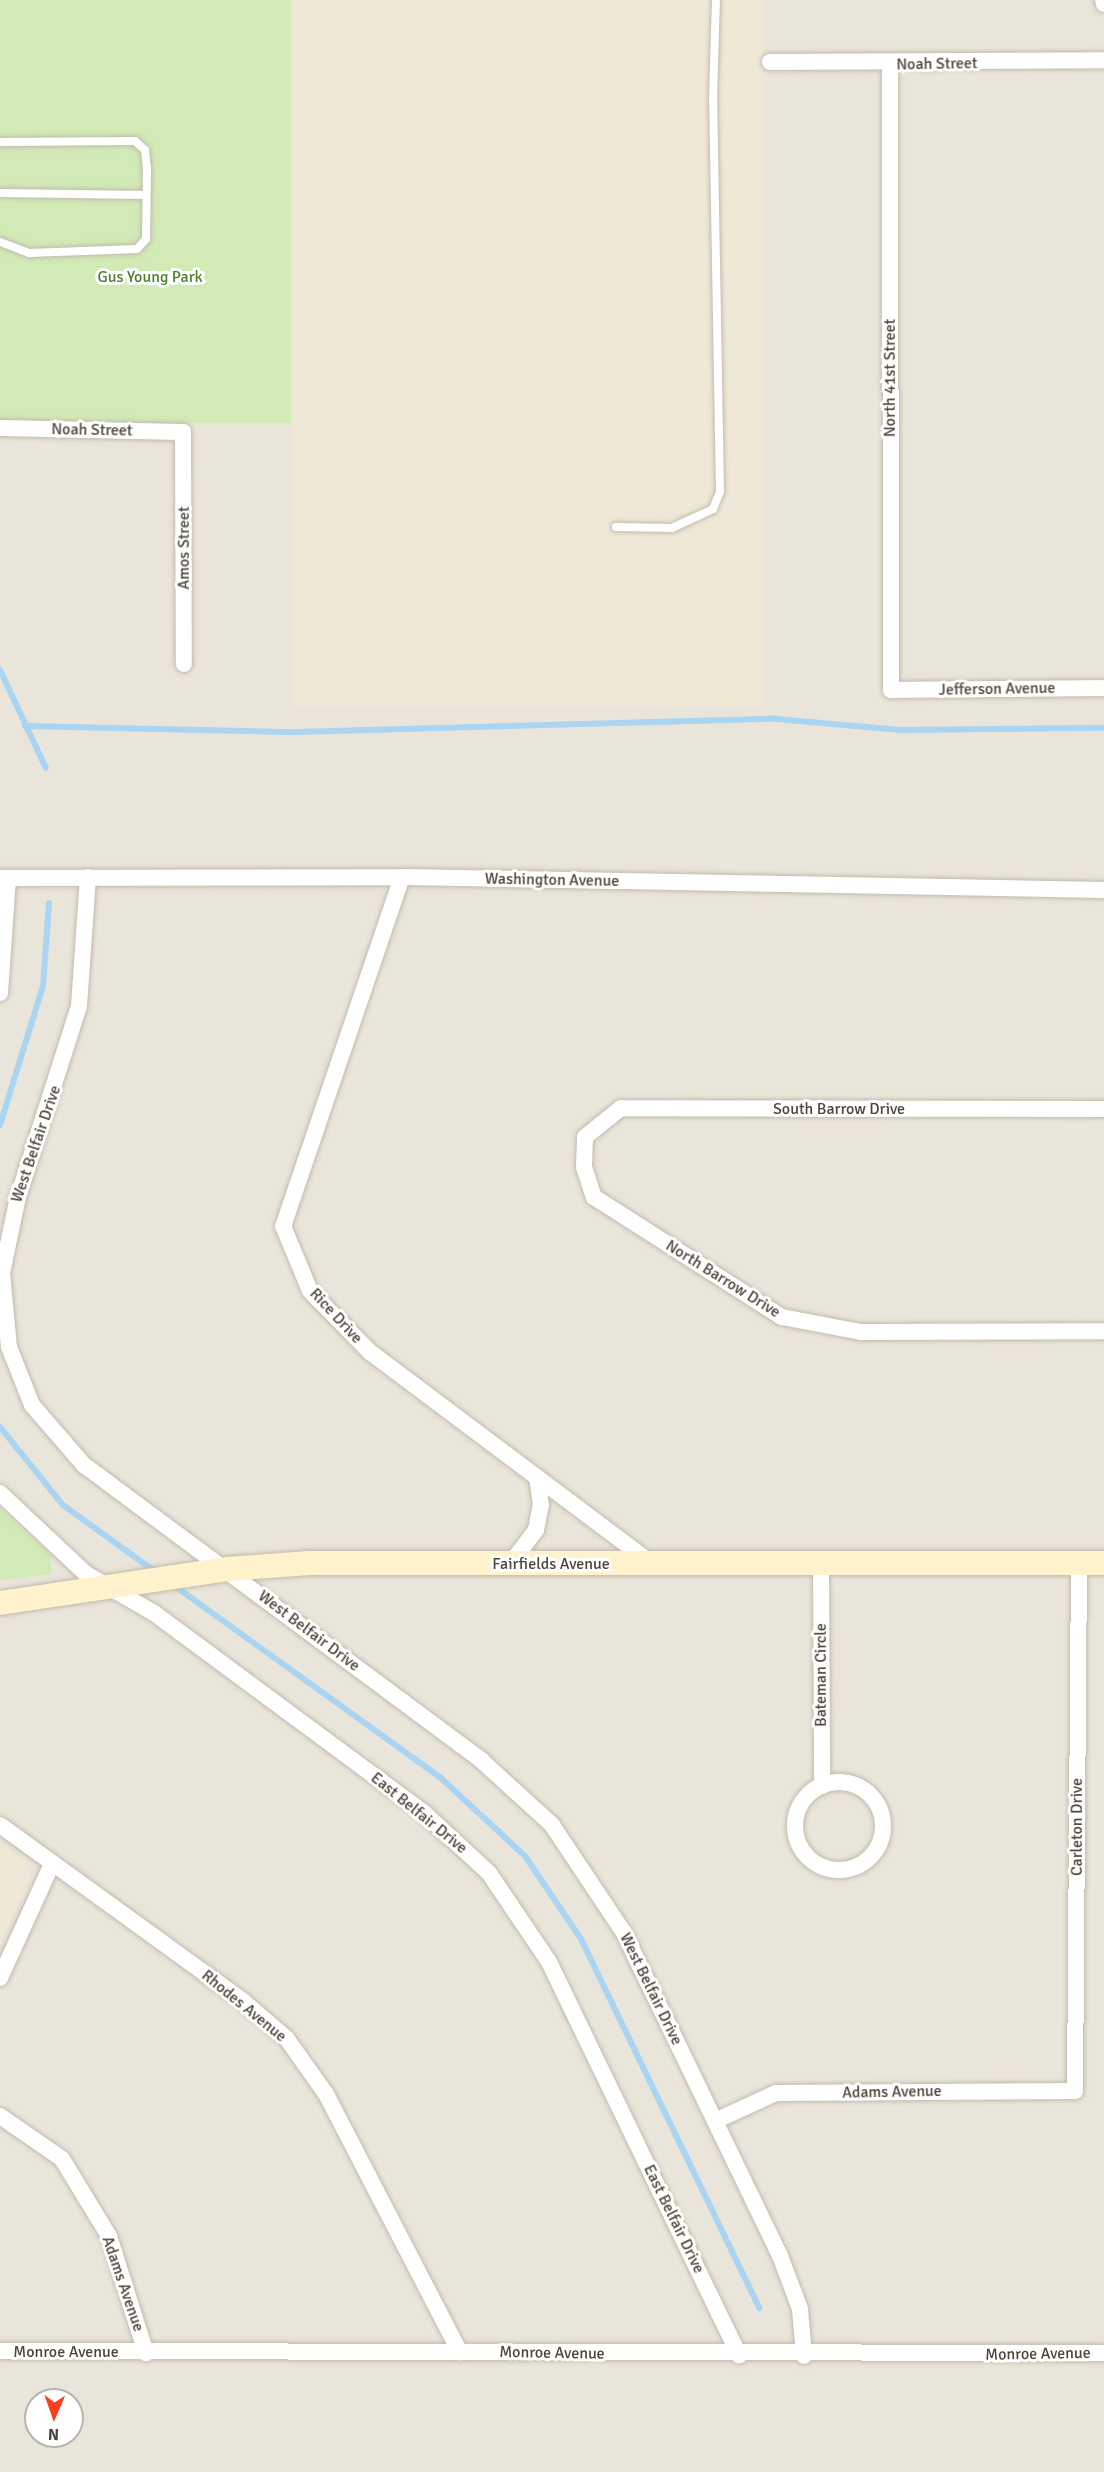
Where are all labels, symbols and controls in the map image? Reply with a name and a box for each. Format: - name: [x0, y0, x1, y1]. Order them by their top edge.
- street label: Noah Street: [896, 54, 978, 74]
- park label: Gus Young Park: [97, 267, 203, 287]
- street label: North 41st Street: [880, 319, 900, 437]
- street label: Noah Street: [51, 420, 133, 440]
- street label: Amos Street: [174, 506, 194, 590]
- street label: Jefferson Avenue: [938, 678, 1056, 700]
- street label: Washington Avenue: [485, 869, 619, 891]
- street label: West Belfair Drive: [7, 1083, 65, 1205]
- street label: South Barrow Drive: [773, 1099, 905, 1119]
- street label: North Barrow Drive: [662, 1236, 784, 1322]
- street label: Rice Drive: [306, 1284, 366, 1348]
- street label: Fairfields Avenue: [492, 1554, 610, 1574]
- street label: West Belfair Drive: [254, 1586, 364, 1676]
- street label: Bateman Circle: [811, 1623, 831, 1727]
- street label: East Belfair Drive: [367, 1768, 471, 1858]
- street label: Carleton Drive: [1067, 1778, 1087, 1876]
- street label: West Belfair Drive: [616, 1930, 686, 2048]
- street label: Rhodes Avenue: [198, 1966, 290, 2046]
- street label: Adams Avenue: [842, 2082, 942, 2102]
- street label: East Belfair Drive: [639, 2162, 709, 2276]
- street label: Adams Avenue: [98, 2234, 148, 2334]
- street label: Monroe Avenue: [13, 2342, 119, 2362]
- street label: Monroe Avenue: [499, 2342, 605, 2364]
- street label: Monroe Avenue: [985, 2343, 1091, 2365]
- north arrow: [24, 2388, 84, 2448]
- text: N: [48, 2424, 59, 2444]

